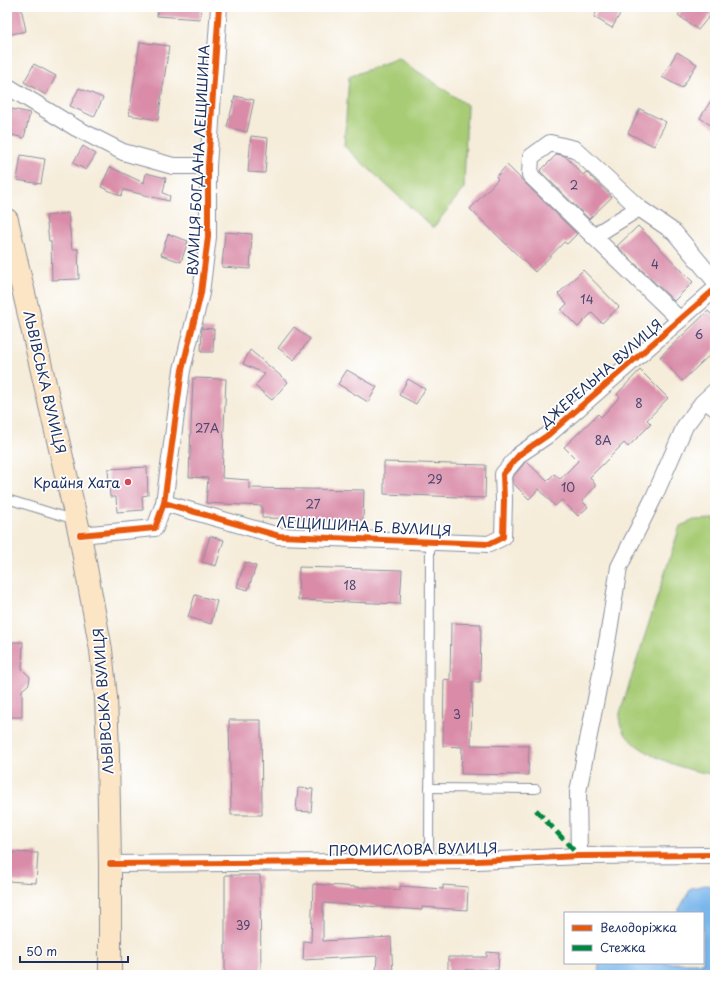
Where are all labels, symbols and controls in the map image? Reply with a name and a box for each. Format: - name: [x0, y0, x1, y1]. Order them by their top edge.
- street label: ВУЛИЦЯ БОГДАНА ЛЕЩИШИНА: [181, 44, 215, 276]
- house number: 2: [570, 176, 578, 194]
- house number: 4: [651, 255, 659, 273]
- house number: 14: [580, 290, 594, 308]
- street label: ЛЬВІВСЬКА ВУЛИЦЯ: [18, 308, 72, 456]
- street label: ДЖЕРЕЛЬНА ВУЛИЦЯ: [535, 314, 667, 433]
- house number: 6: [695, 325, 703, 343]
- house number: 8: [635, 394, 643, 412]
- house number: 27А: [195, 419, 219, 437]
- house number: 8А: [595, 431, 611, 449]
- house number: 29: [427, 470, 443, 488]
- place label: Крайня Хата: [33, 472, 120, 493]
- marker: Крайня Хата: [123, 477, 133, 487]
- house number: 10: [561, 478, 575, 496]
- house number: 27: [306, 495, 321, 513]
- street label: ЛЕЩИШИНА Б. ВУЛИЦЯ: [276, 511, 452, 541]
- house number: 18: [344, 576, 356, 594]
- street label: ЛЬВІВСЬКА ВУЛИЦЯ: [87, 627, 119, 775]
- house number: 3: [453, 705, 461, 723]
- street label: ПРОМИСЛОВА ВУЛИЦЯ: [328, 837, 498, 861]
- legend: [564, 912, 704, 964]
- house number: 39: [236, 916, 250, 934]
- text: Велодоріжка: [600, 918, 677, 936]
- scale bar: [20, 938, 128, 964]
- text: Стежка: [600, 938, 646, 956]
- text: 50 m: [26, 942, 57, 960]

